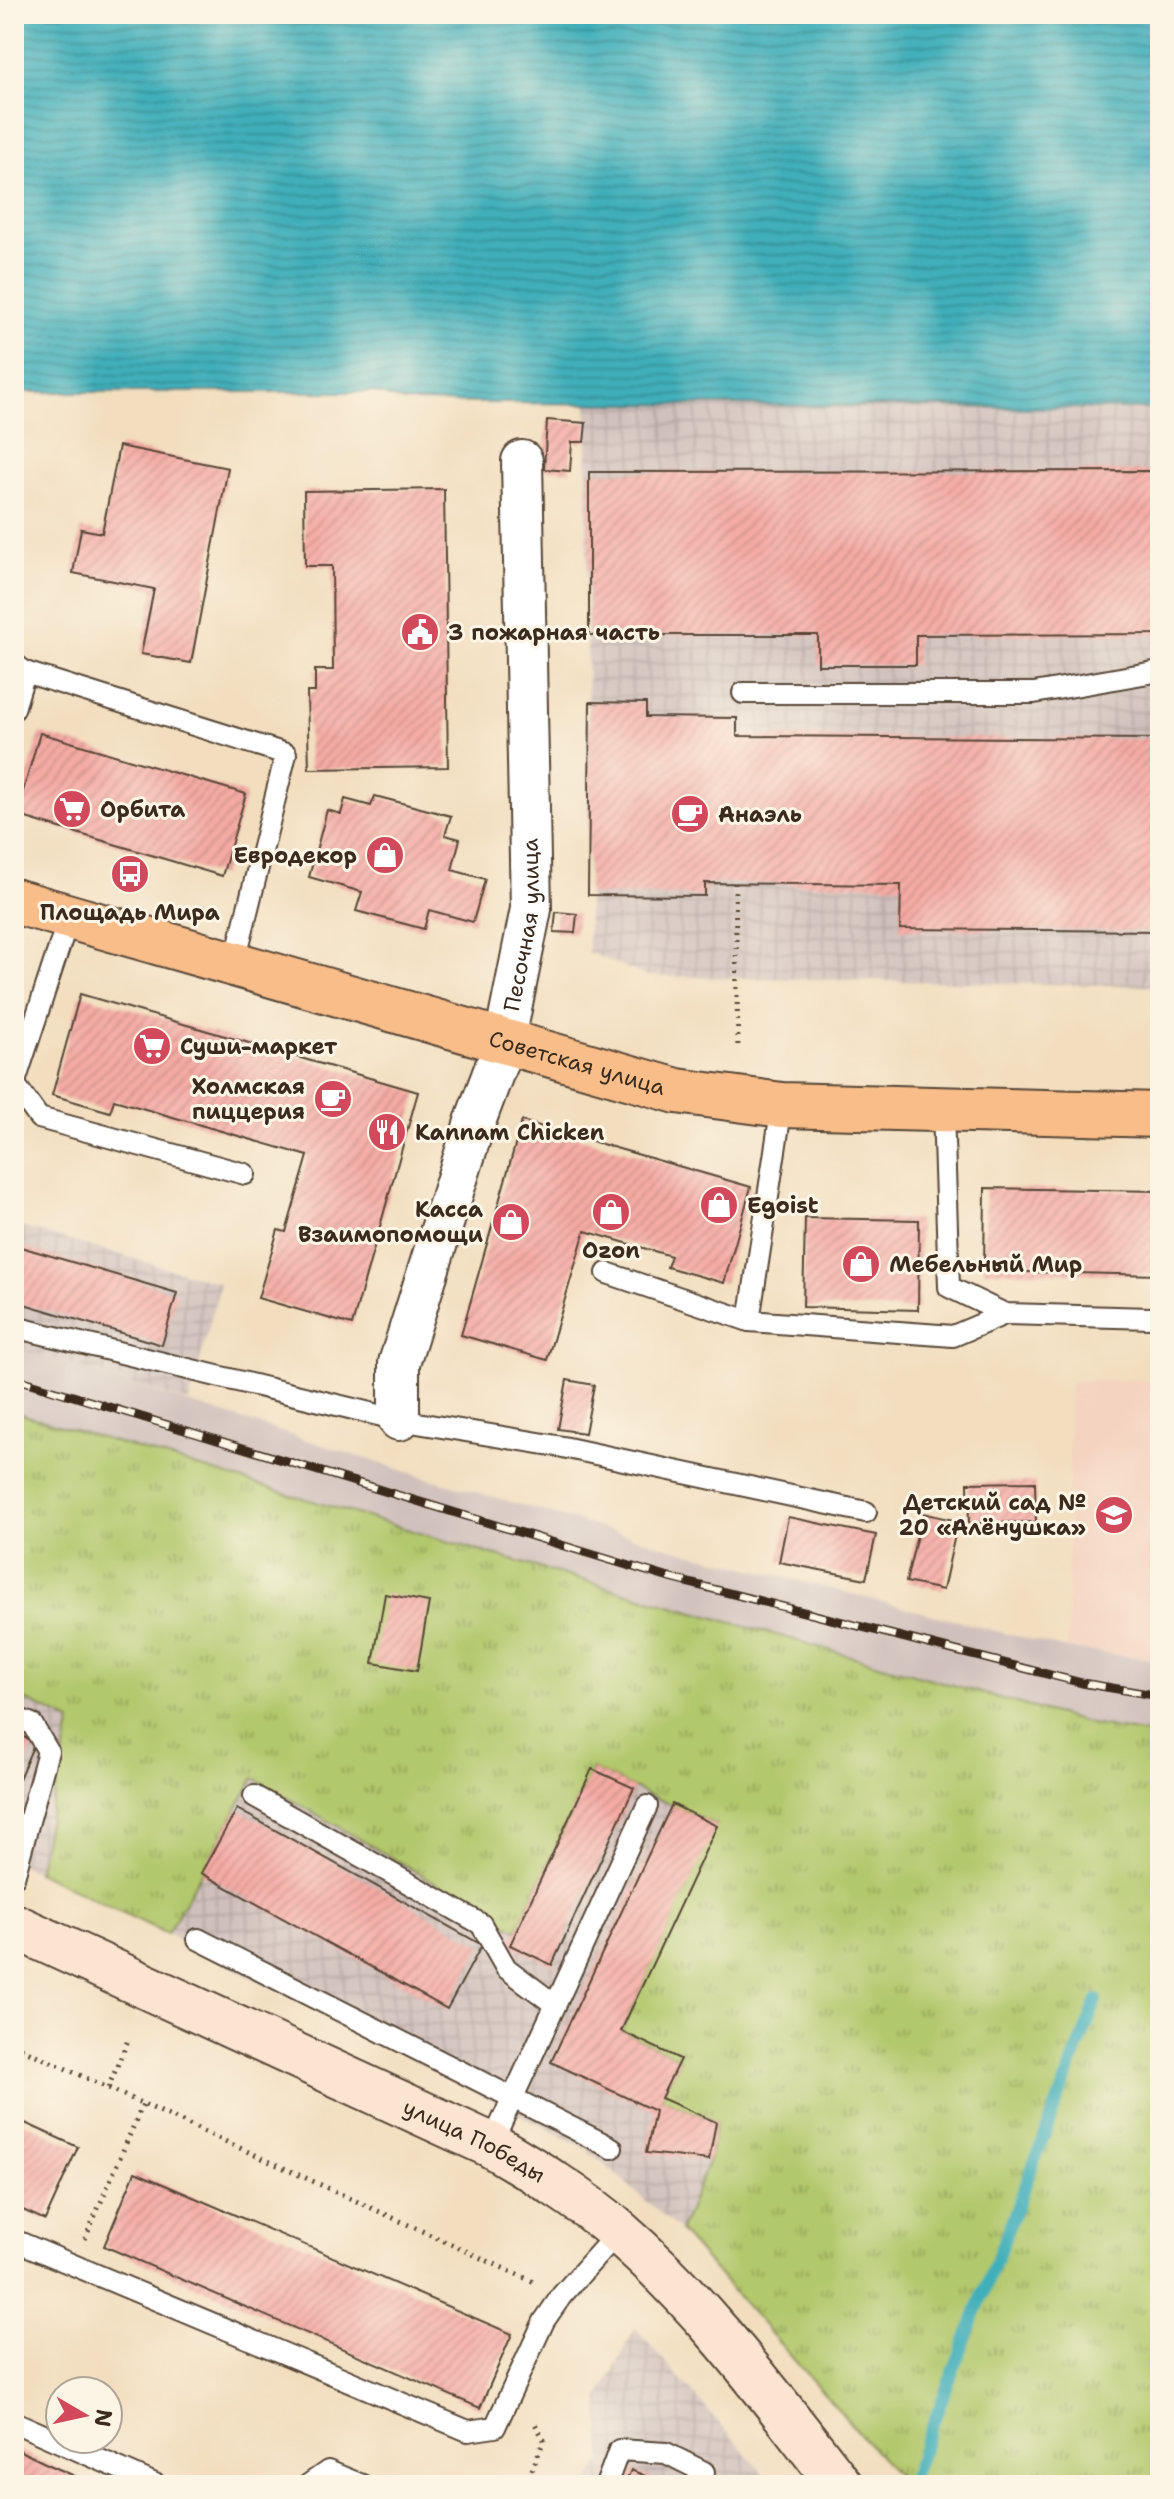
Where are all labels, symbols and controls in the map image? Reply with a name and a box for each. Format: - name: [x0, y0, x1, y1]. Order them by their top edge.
- public building icon: 3 пожарная часть: [399, 611, 441, 653]
- place label: 3 пожарная часть: [448, 618, 660, 647]
- supermarket icon: Орбита: [51, 788, 93, 830]
- cafe icon: Анаэль: [669, 793, 711, 835]
- place label: Орбита: [100, 795, 185, 824]
- place label: Анаэль: [718, 800, 802, 829]
- shop icon: Евродекор: [364, 834, 406, 876]
- street label: Песочная улица: [497, 838, 546, 1014]
- place label: Евродекор: [233, 841, 357, 870]
- bus stop icon: Площадь Мира: [109, 853, 151, 895]
- place label: Площадь Мира: [40, 898, 220, 927]
- street label: Советская улица: [486, 1024, 669, 1102]
- supermarket icon: Суши-маркет: [131, 1025, 173, 1067]
- place label: Суши-маркет: [180, 1032, 338, 1061]
- place label: Холмская пиццерия: [192, 1072, 305, 1126]
- cafe icon: Холмская пиццерия: [312, 1078, 354, 1120]
- restaurant icon: Kannam Chicken: [366, 1111, 408, 1153]
- place label: Kannam Chicken: [415, 1118, 605, 1147]
- shop icon: Egoist: [698, 1184, 740, 1226]
- shop icon: Ozon: [590, 1191, 632, 1233]
- place label: Egoist: [747, 1191, 819, 1220]
- place label: Касса Взаимопомощи: [298, 1195, 483, 1249]
- shop icon: Касса Взаимопомощи: [490, 1201, 532, 1243]
- place label: Ozon: [582, 1236, 640, 1265]
- shop icon: Мебельный Мир: [840, 1243, 882, 1285]
- place label: Мебельный Мир: [889, 1250, 1082, 1279]
- place label: Детский сад № 20 «Алёнушка»: [899, 1488, 1086, 1542]
- school or university icon: Детский сад № 20 «Алёнушка»: [1093, 1494, 1135, 1536]
- street label: улица Победы: [398, 2093, 551, 2189]
- north arrow: [44, 2375, 124, 2455]
- text: N: [88, 2407, 119, 2429]

